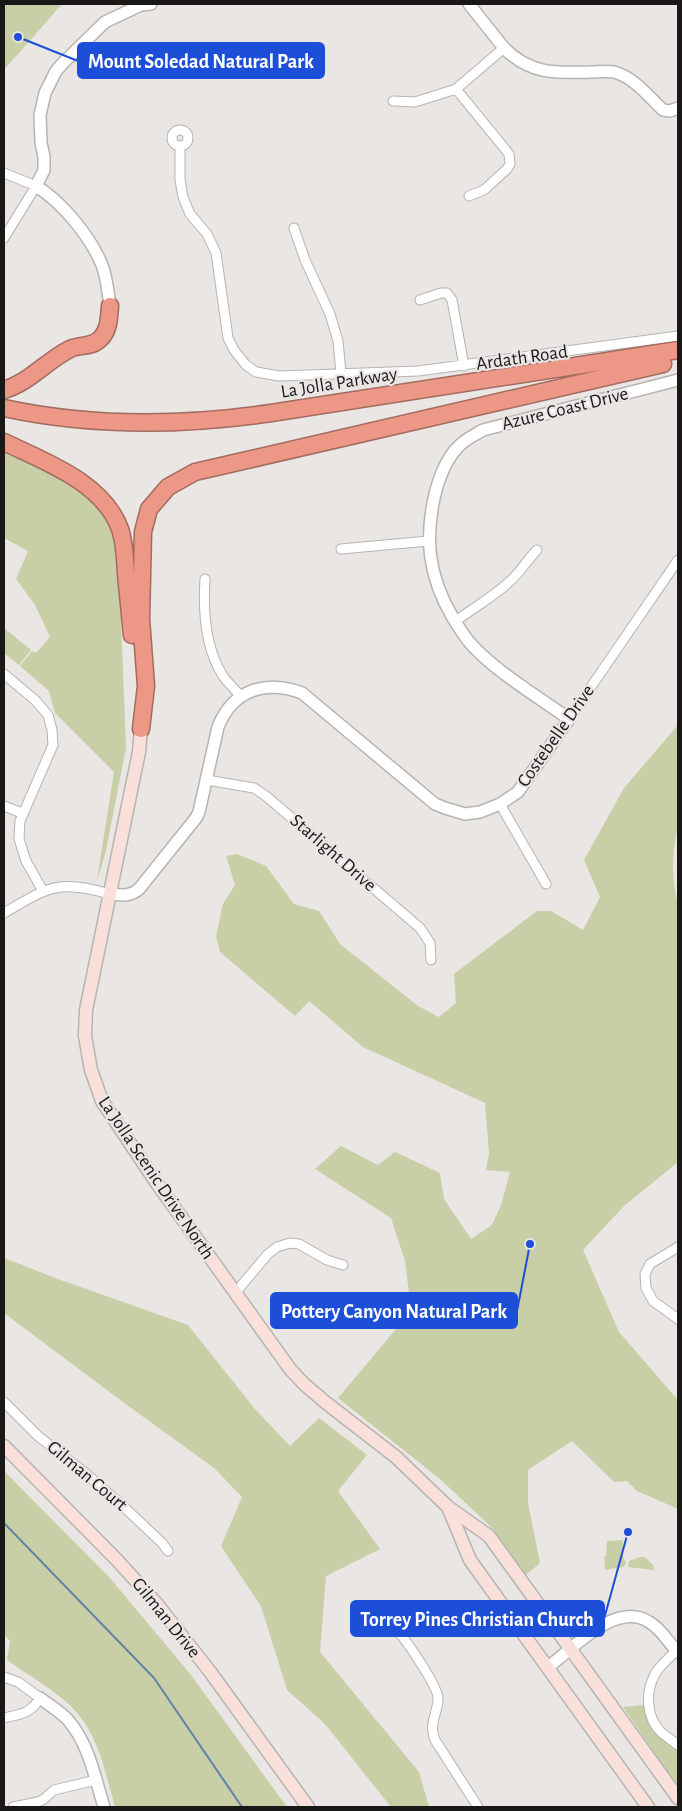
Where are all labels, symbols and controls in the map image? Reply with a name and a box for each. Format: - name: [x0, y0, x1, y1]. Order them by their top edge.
- callout: Mount Soledad Natural Park: [78, 43, 324, 78]
- text: Mount Soledad Natural Park: [88, 52, 314, 72]
- street label: Ardath Road: [475, 342, 569, 374]
- street label: La Jolla Parkway: [279, 364, 399, 402]
- street label: Azure Coast Drive: [500, 384, 630, 434]
- street label: Costebelle Drive: [514, 682, 598, 790]
- street label: Starlight Drive: [286, 811, 380, 895]
- street label: La Jolla Scenic Drive North: [94, 1093, 218, 1263]
- callout: Pottery Canyon Natural Park: [271, 1293, 517, 1328]
- text: Pottery Canyon Natural Park: [281, 1302, 507, 1322]
- street label: Gilman Court: [43, 1437, 131, 1515]
- street label: Gilman Drive: [128, 1574, 204, 1662]
- callout: Torrey Pines Christian Church: [351, 1601, 604, 1636]
- text: Torrey Pines Christian Church: [360, 1610, 594, 1630]

